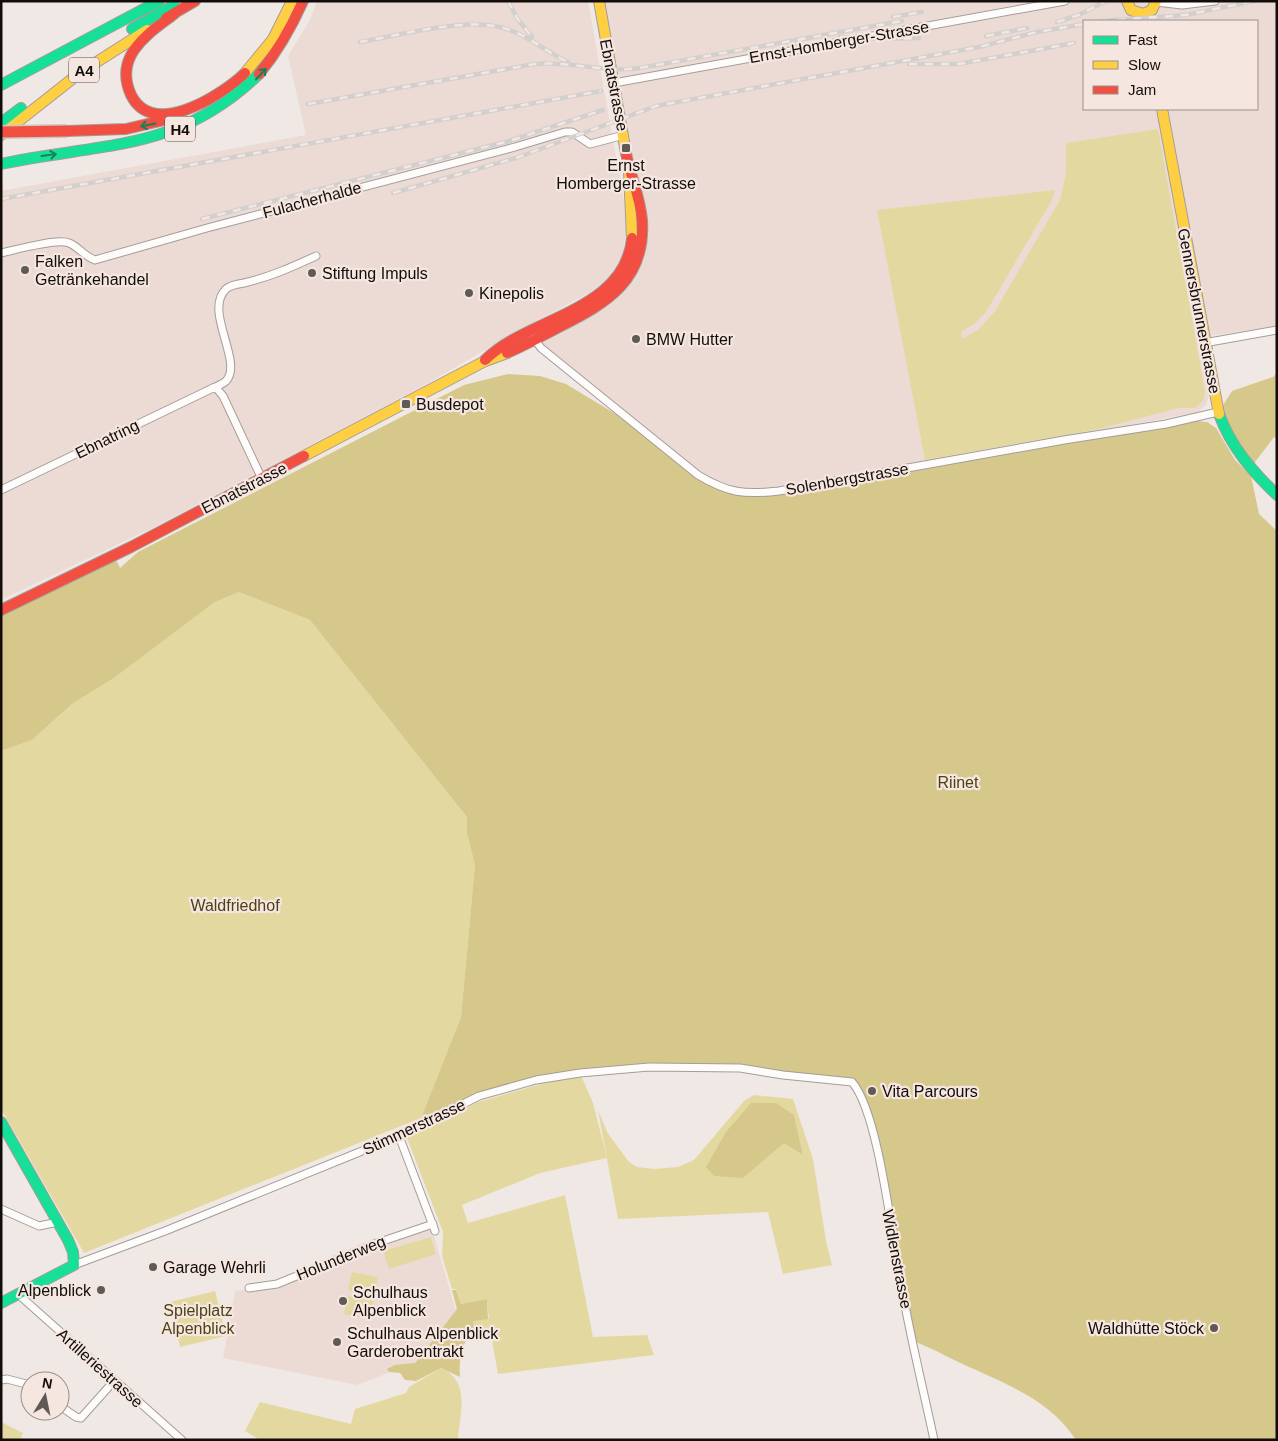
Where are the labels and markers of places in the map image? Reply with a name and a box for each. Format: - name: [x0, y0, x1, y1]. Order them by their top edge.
- marker: Ernst Homberger-Strasse: [620, 142, 632, 154]
- place label: Ernst Homberger-Strasse: [556, 157, 696, 192]
- place label: Falken Getränkehandel: [35, 253, 149, 288]
- marker: Falken Getränkehandel: [19, 264, 31, 276]
- place label: Stiftung Impuls: [322, 265, 428, 282]
- marker: Stiftung Impuls: [306, 267, 318, 279]
- place label: Kinepolis: [479, 285, 544, 302]
- marker: Kinepolis: [463, 287, 475, 299]
- place label: BMW Hutter: [646, 331, 734, 348]
- marker: BMW Hutter: [630, 333, 642, 345]
- place label: Busdepot: [416, 396, 484, 413]
- marker: Busdepot: [400, 398, 412, 410]
- place label: Vita Parcours: [882, 1083, 978, 1100]
- marker: Vita Parcours: [866, 1085, 878, 1097]
- place label: Garage Wehrli: [163, 1259, 266, 1276]
- marker: Garage Wehrli: [147, 1261, 159, 1273]
- place label: Alpenblick: [18, 1282, 92, 1299]
- marker: Alpenblick: [95, 1284, 107, 1296]
- place label: Schulhaus Alpenblick: [353, 1284, 428, 1319]
- marker: Schulhaus Alpenblick: [337, 1295, 349, 1307]
- place label: Waldhütte Stöck: [1088, 1320, 1205, 1337]
- marker: Waldhütte Stöck: [1208, 1322, 1220, 1334]
- place label: Schulhaus Alpenblick Garderobentrakt: [347, 1325, 499, 1360]
- marker: Schulhaus Alpenblick Garderobentrakt: [331, 1336, 343, 1348]

